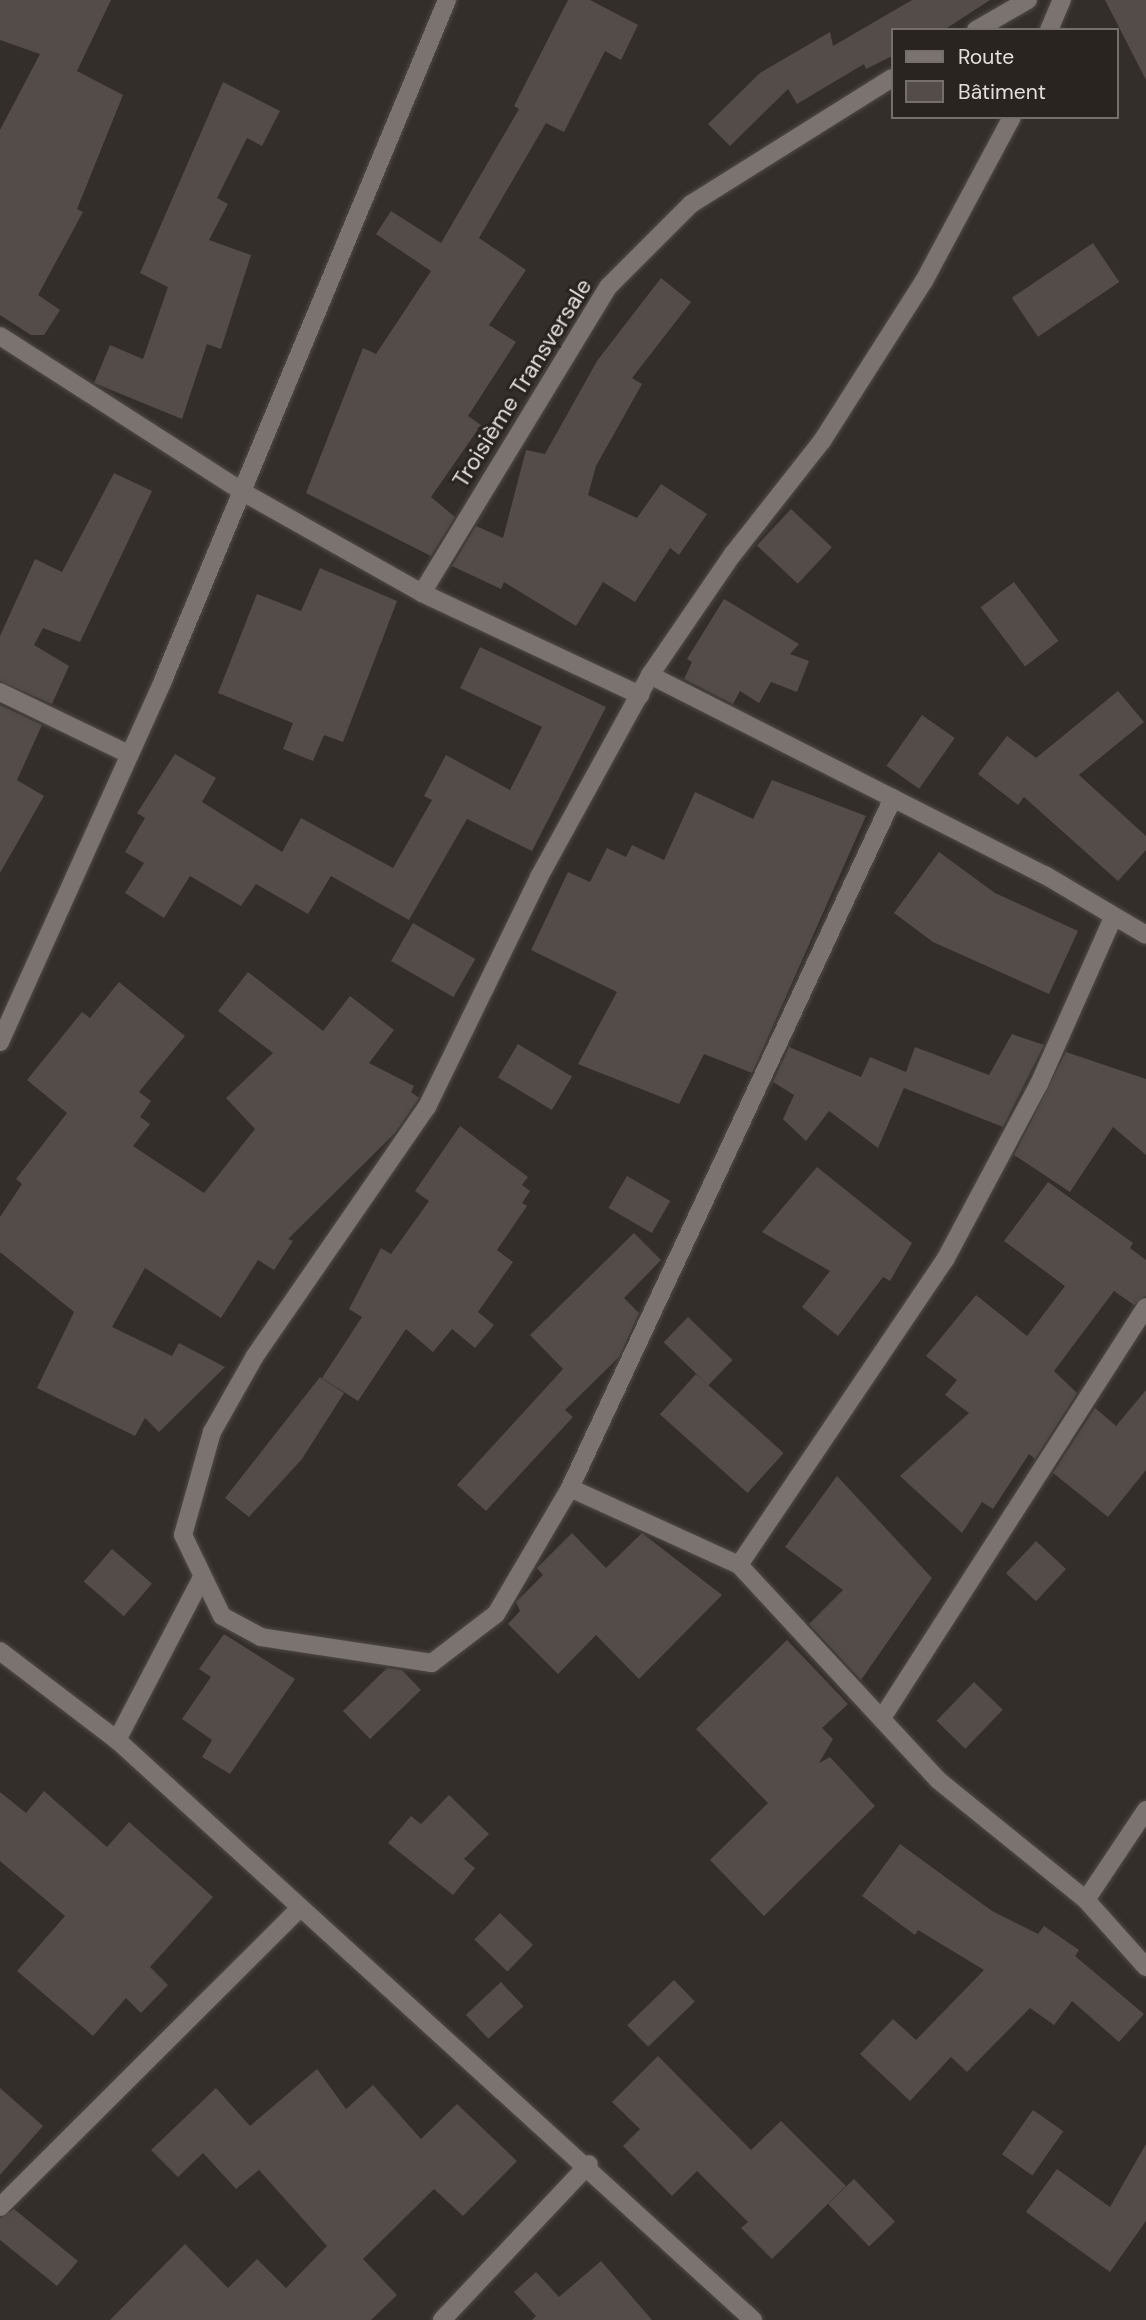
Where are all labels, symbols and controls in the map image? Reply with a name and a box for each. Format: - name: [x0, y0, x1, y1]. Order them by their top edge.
- legend: [890, 28, 1118, 119]
- text: Route: [958, 43, 1014, 71]
- text: Bâtiment: [958, 78, 1046, 106]
- street label: Troisième Transversale: [447, 274, 597, 492]

